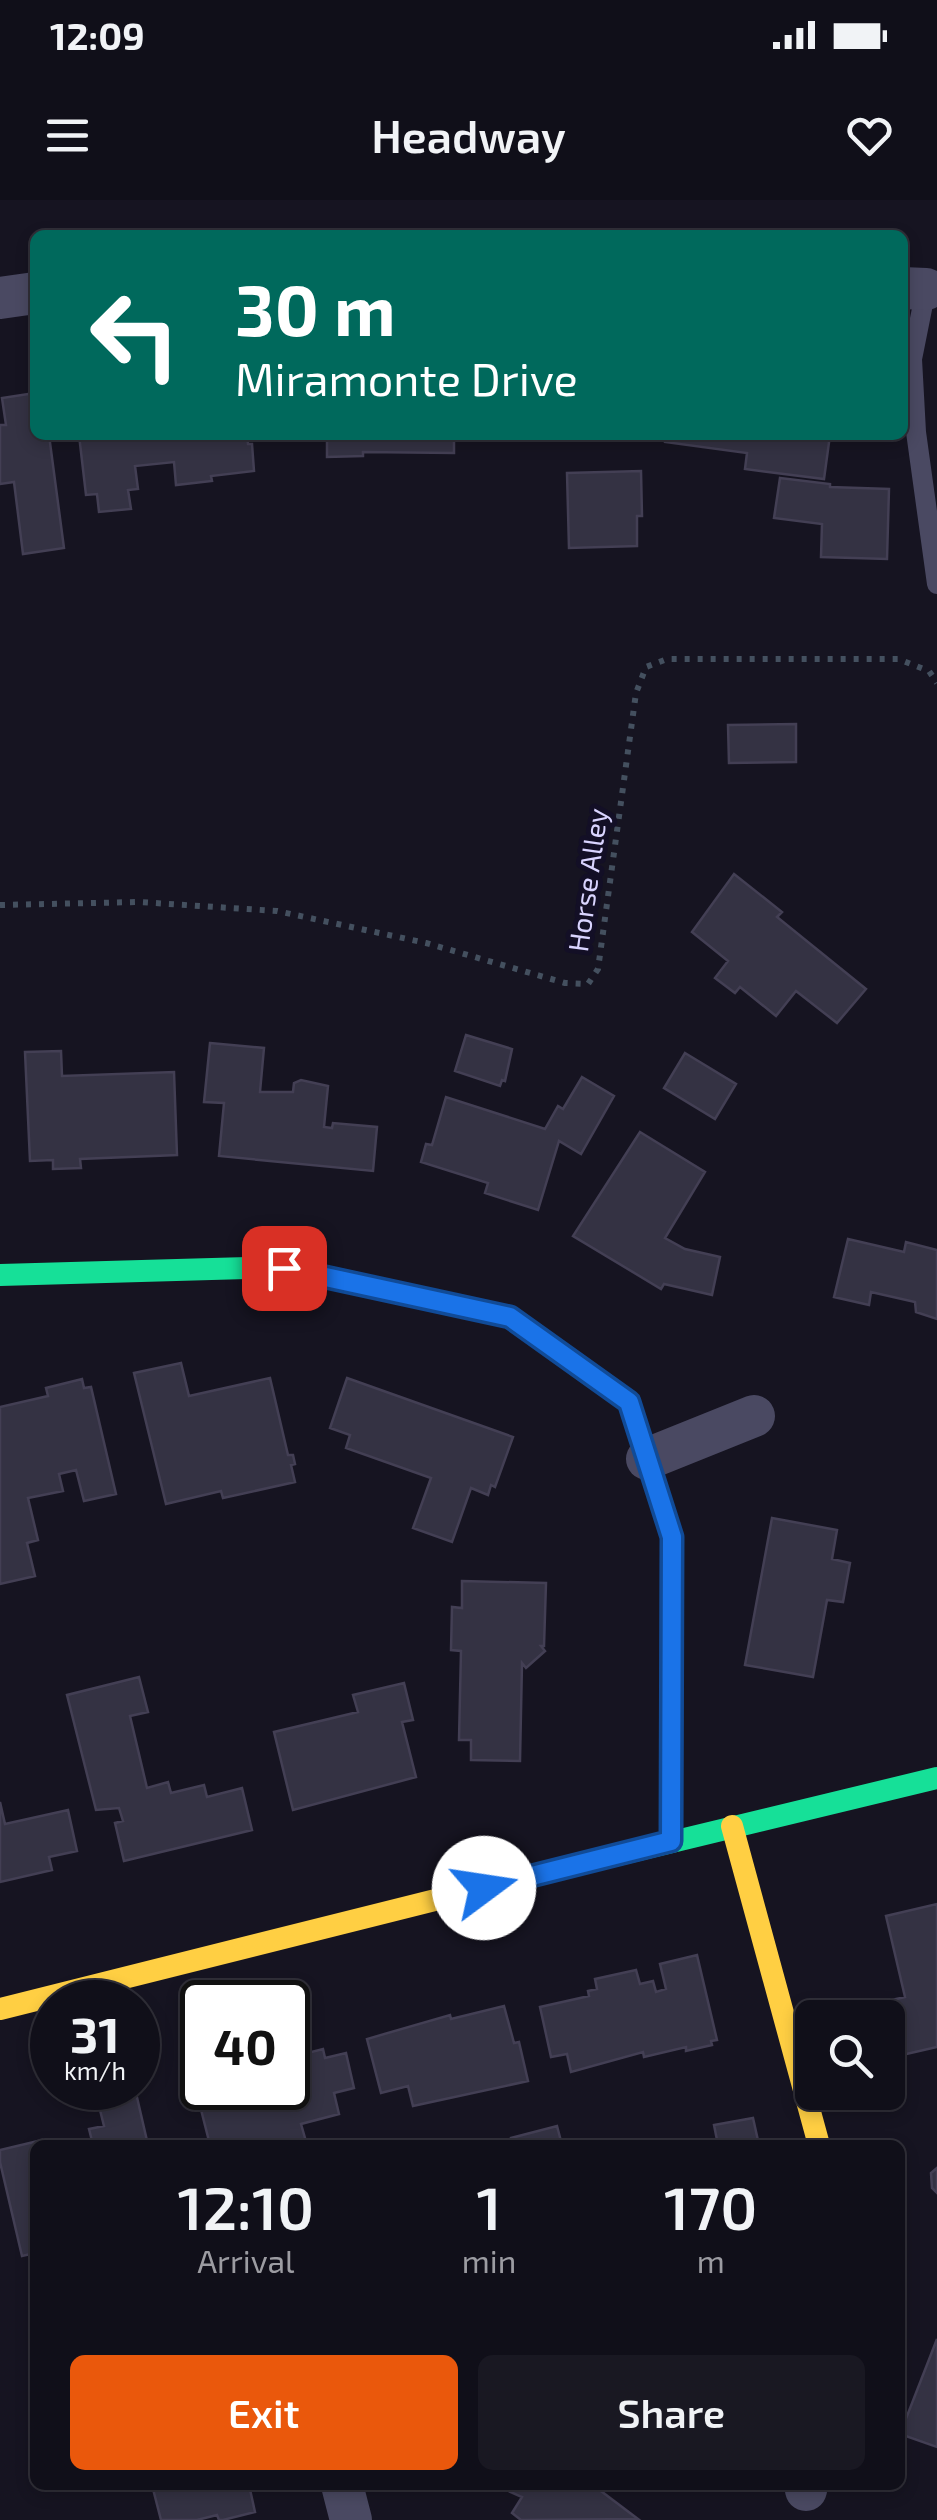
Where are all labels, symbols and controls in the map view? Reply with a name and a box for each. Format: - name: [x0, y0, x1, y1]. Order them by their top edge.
- text: 12:09: [50, 12, 145, 58]
- icon: menu: [40, 108, 95, 163]
- text: Headway: [371, 108, 566, 162]
- icon: heart: [842, 108, 897, 163]
- text: 30 m: [235, 266, 396, 350]
- icon: left: [70, 270, 200, 400]
- text: Miramonte Drive: [235, 351, 578, 405]
- street label: Horse Alley: [560, 806, 614, 954]
- pin: [242, 1226, 327, 1311]
- icon: arrive: [257, 1241, 312, 1296]
- position arrow: [432, 1836, 536, 1940]
- speed limit sign: 40: [180, 1980, 310, 2110]
- map controls: [795, 2000, 905, 2110]
- button: search: [795, 2000, 905, 2110]
- text: 31: [70, 2003, 120, 2063]
- text: km/h: [64, 2055, 126, 2085]
- text: 12:10: [178, 2170, 314, 2242]
- text: 1: [476, 2170, 502, 2242]
- text: 170: [664, 2170, 757, 2242]
- text: Arrival: [197, 2241, 295, 2279]
- text: min: [462, 2241, 516, 2279]
- text: m: [697, 2241, 725, 2279]
- button: Exit: [70, 2355, 458, 2470]
- button: Share: [478, 2355, 865, 2470]

